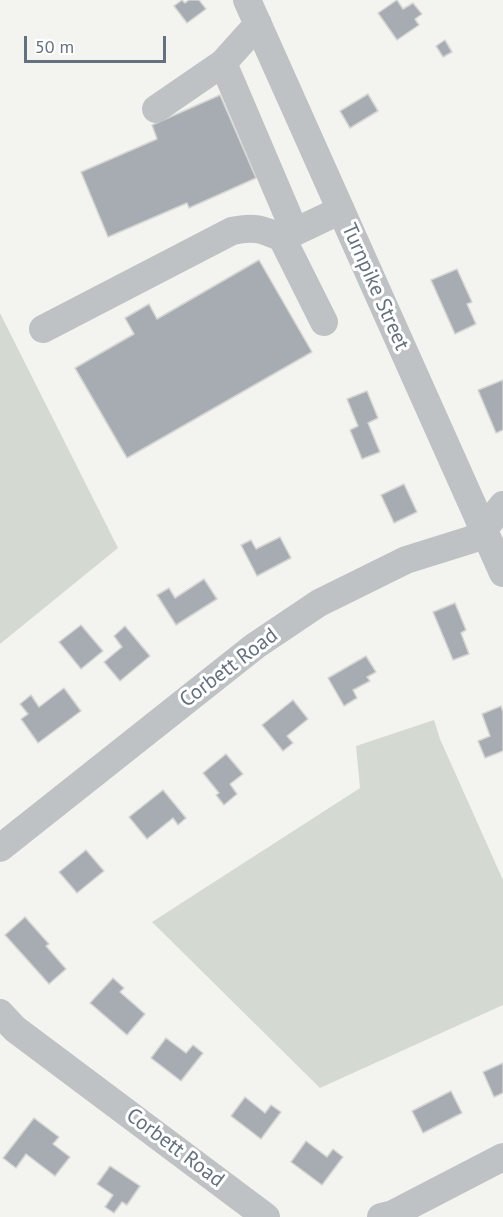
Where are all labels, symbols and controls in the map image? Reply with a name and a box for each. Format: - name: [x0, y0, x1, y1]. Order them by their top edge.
- scale bar: [27, 24, 170, 62]
- text: 50 m: [35, 35, 74, 58]
- street label: Turnpike Street: [336, 220, 414, 354]
- street label: Corbett Road: [175, 623, 283, 713]
- street label: Corbett Road: [121, 1103, 229, 1193]

